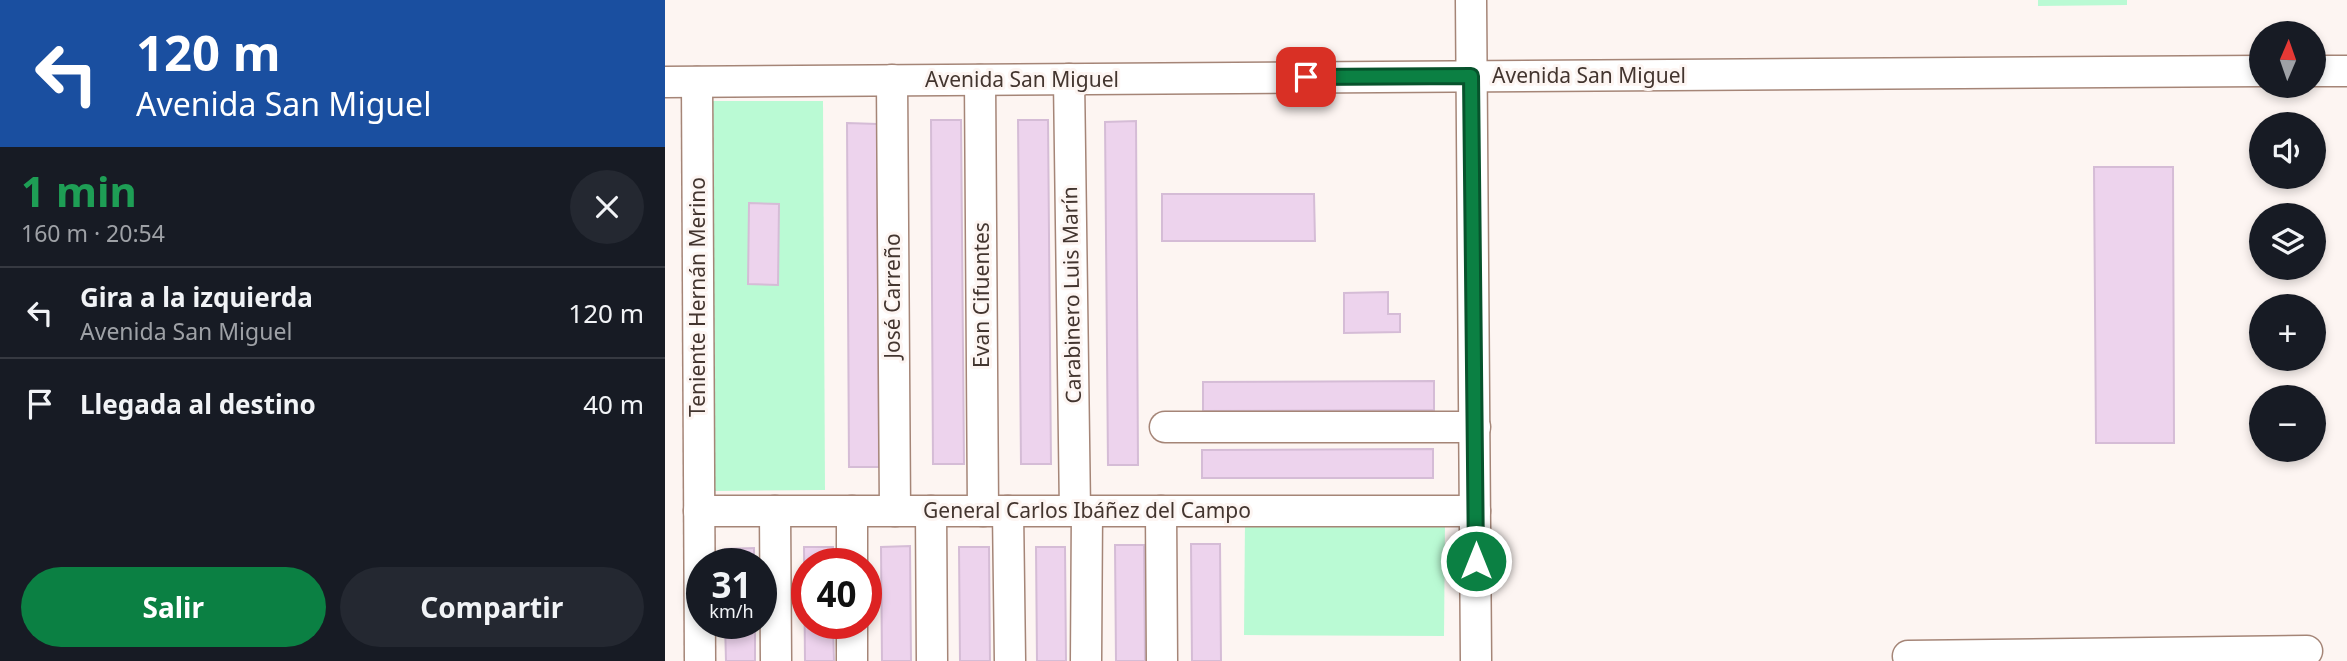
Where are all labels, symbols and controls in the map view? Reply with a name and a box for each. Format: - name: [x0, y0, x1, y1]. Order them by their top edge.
- text: 120 m: [136, 19, 281, 85]
- north arrow: [2249, 21, 2326, 98]
- map controls: [2249, 21, 2326, 462]
- icon: left: [21, 28, 112, 119]
- pin: [1276, 47, 1336, 107]
- icon: arrive: [1287, 58, 1325, 96]
- street label: Avenida San Miguel: [1492, 61, 1686, 89]
- street label: Avenida San Miguel: [925, 65, 1119, 93]
- text: Avenida San Miguel: [136, 82, 431, 125]
- button: sound: [2249, 112, 2326, 189]
- text: 1 min: [21, 162, 137, 219]
- button: close: [570, 170, 644, 244]
- street label: Teniente Hernán Merino: [683, 177, 711, 417]
- street label: Carabinero Luis Marín: [1055, 186, 1087, 404]
- button: layers: [2249, 203, 2326, 280]
- text: 160 m · 20:54: [21, 217, 165, 249]
- street label: Evan Cifuentes: [967, 222, 995, 368]
- street label: José Carreño: [878, 233, 906, 361]
- text: Gira a la izquierda: [80, 279, 313, 315]
- icon: left: [21, 294, 59, 332]
- button: +: [2249, 294, 2326, 371]
- text: 120 m: [568, 295, 644, 331]
- text: Avenida San Miguel: [80, 315, 292, 347]
- icon: arrive: [21, 385, 59, 423]
- button: −: [2249, 385, 2326, 462]
- text: Llegada al destino: [80, 386, 316, 422]
- text: 40 m: [583, 386, 644, 422]
- street label: General Carlos Ibáñez del Campo: [923, 496, 1251, 524]
- position arrow: [1439, 524, 1513, 598]
- speed limit sign: 40: [791, 548, 882, 639]
- text: 31: [711, 561, 752, 608]
- button: Salir: [21, 567, 326, 647]
- button: Compartir: [340, 567, 644, 647]
- text: km/h: [709, 599, 754, 623]

